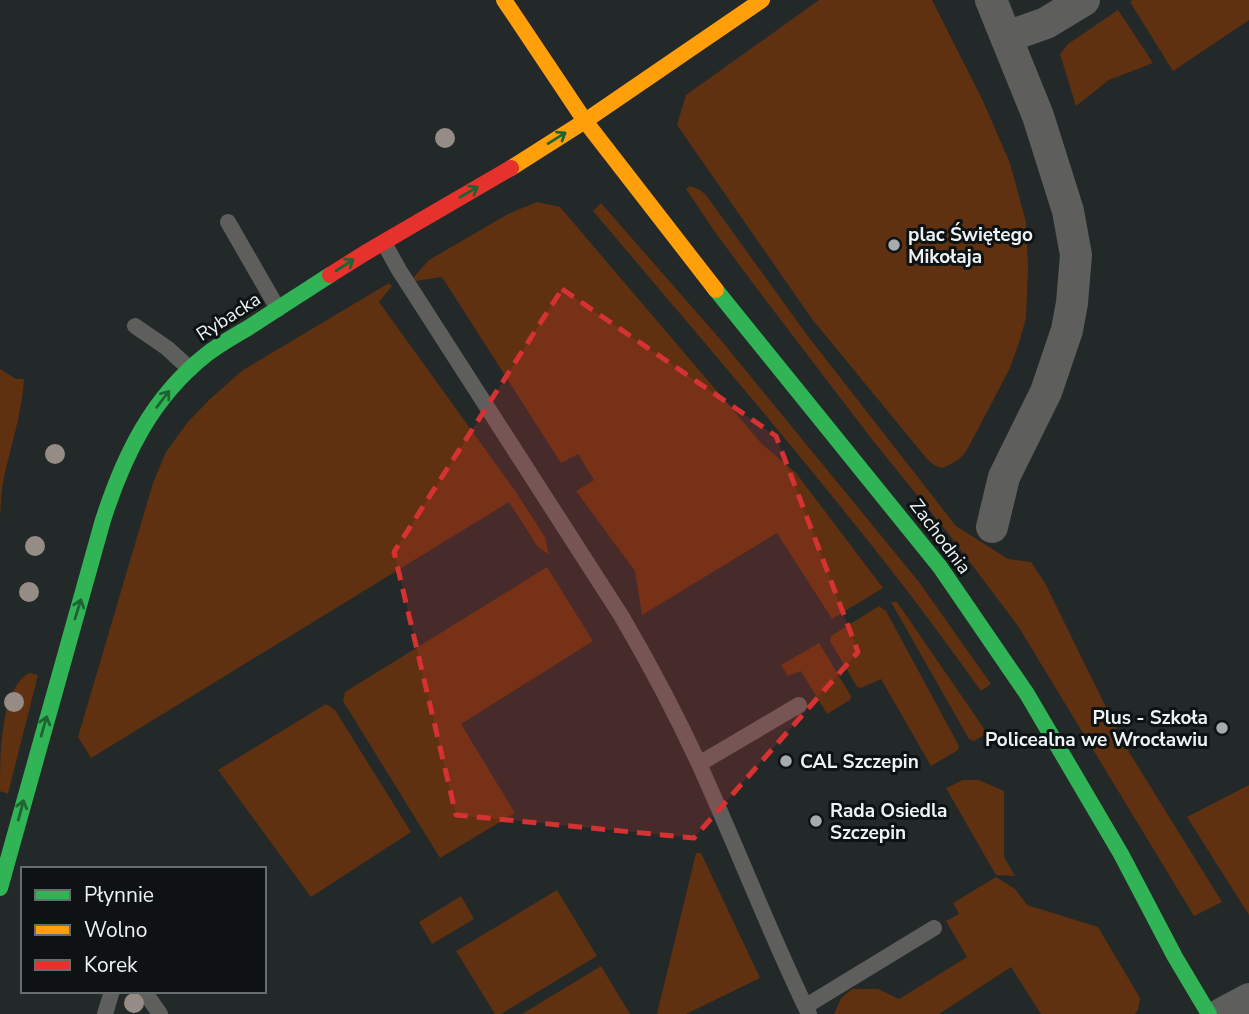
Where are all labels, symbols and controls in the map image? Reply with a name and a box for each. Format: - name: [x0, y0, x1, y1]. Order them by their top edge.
- one-way arrow: [547, 131, 567, 145]
- one-way arrow: [458, 185, 478, 199]
- place label: plac Świętego Mikołaja: [908, 222, 1033, 270]
- marker: plac Świętego Mikołaja: [886, 237, 902, 253]
- one-way arrow: [335, 258, 354, 273]
- street label: Rybacka: [191, 286, 266, 347]
- one-way arrow: [155, 391, 170, 409]
- street label: Zachodnia: [903, 494, 977, 579]
- one-way arrow: [73, 598, 86, 620]
- place label: Plus - Szkoła Policealna we Wrocławiu: [985, 705, 1208, 753]
- one-way arrow: [38, 715, 51, 738]
- marker: Plus - Szkoła Policealna we Wrocławiu: [1214, 720, 1230, 736]
- place label: CAL Szczepin: [800, 749, 919, 775]
- marker: CAL Szczepin: [778, 753, 794, 769]
- place label: Rada Osiedla Szczepin: [830, 798, 947, 846]
- one-way arrow: [15, 799, 28, 821]
- marker: Rada Osiedla Szczepin: [808, 813, 824, 829]
- legend: [21, 867, 266, 993]
- text: Płynnie: [84, 881, 154, 909]
- text: Wolno: [84, 916, 147, 944]
- text: Korek: [84, 951, 138, 979]

